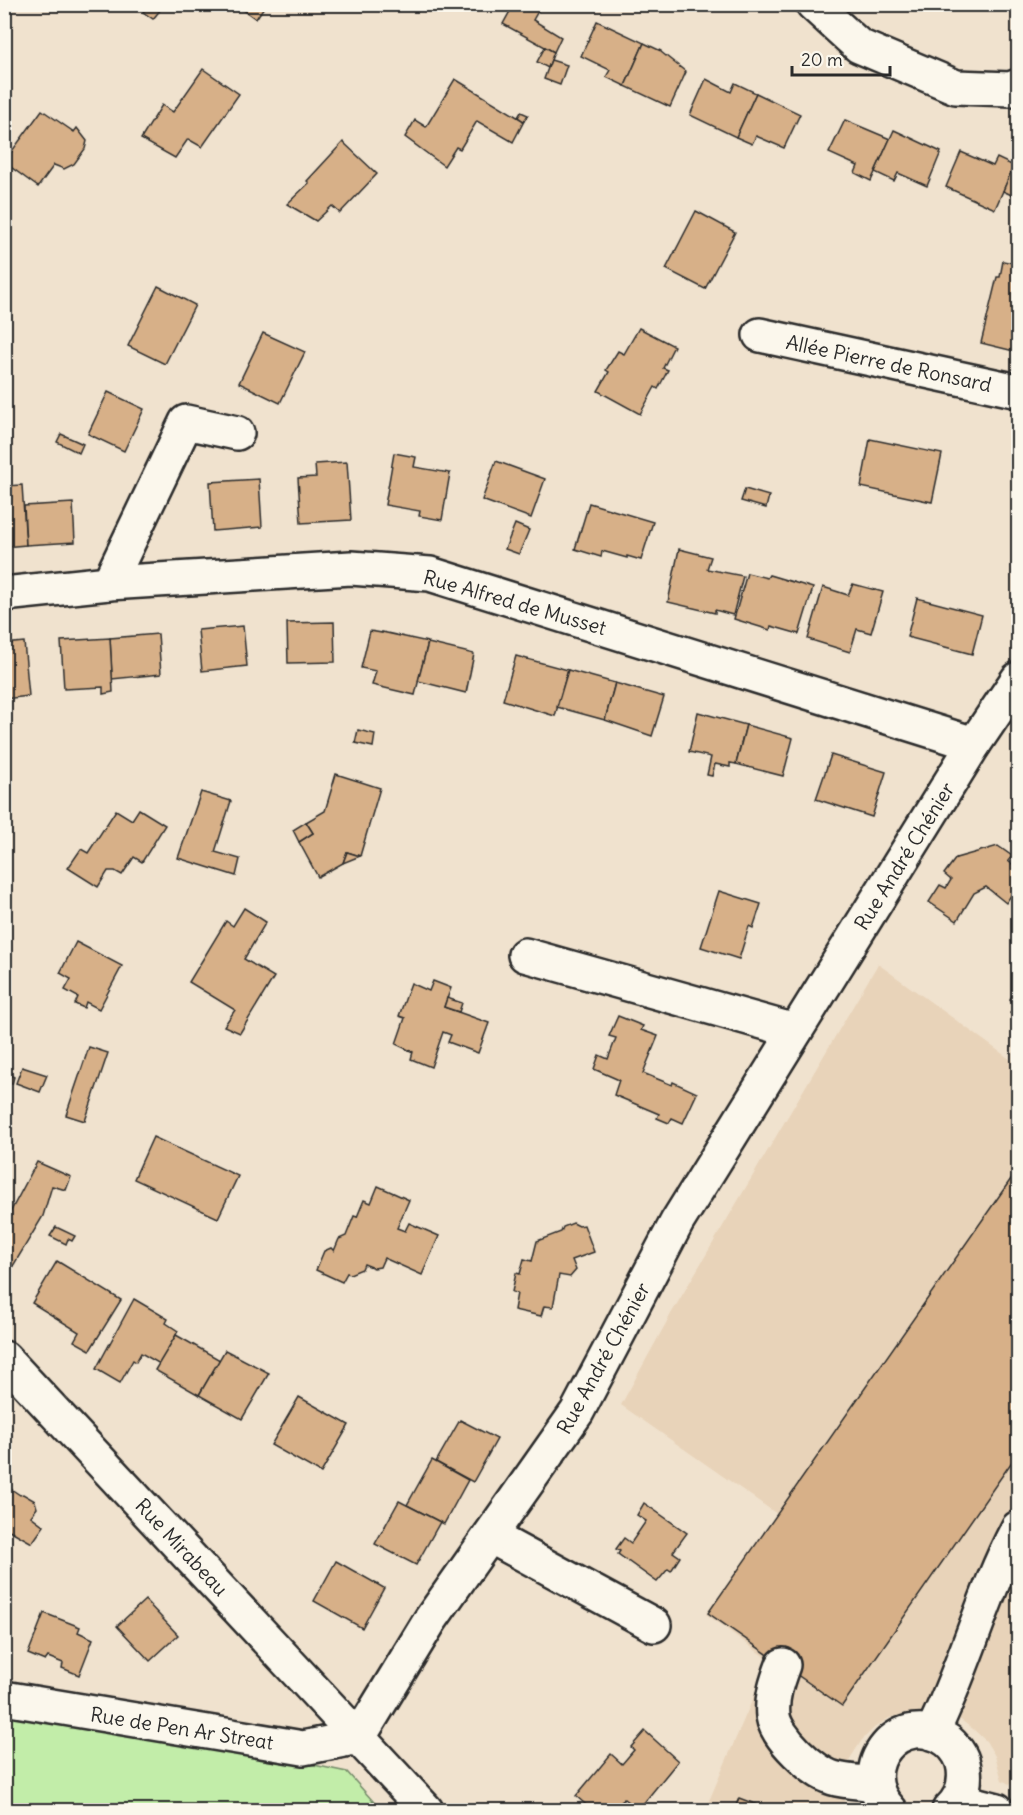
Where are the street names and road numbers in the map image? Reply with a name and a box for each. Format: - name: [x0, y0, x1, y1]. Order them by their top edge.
- street label: Allée Pierre de Ronsard: [784, 329, 994, 397]
- street label: Rue Alfred de Musset: [421, 564, 610, 640]
- street label: Rue André Chénier: [848, 778, 960, 934]
- street label: Rue André Chénier: [551, 1278, 655, 1438]
- street label: Rue Mirabeau: [130, 1493, 234, 1601]
- street label: Rue de Pen Ar Streat: [89, 1701, 276, 1755]

